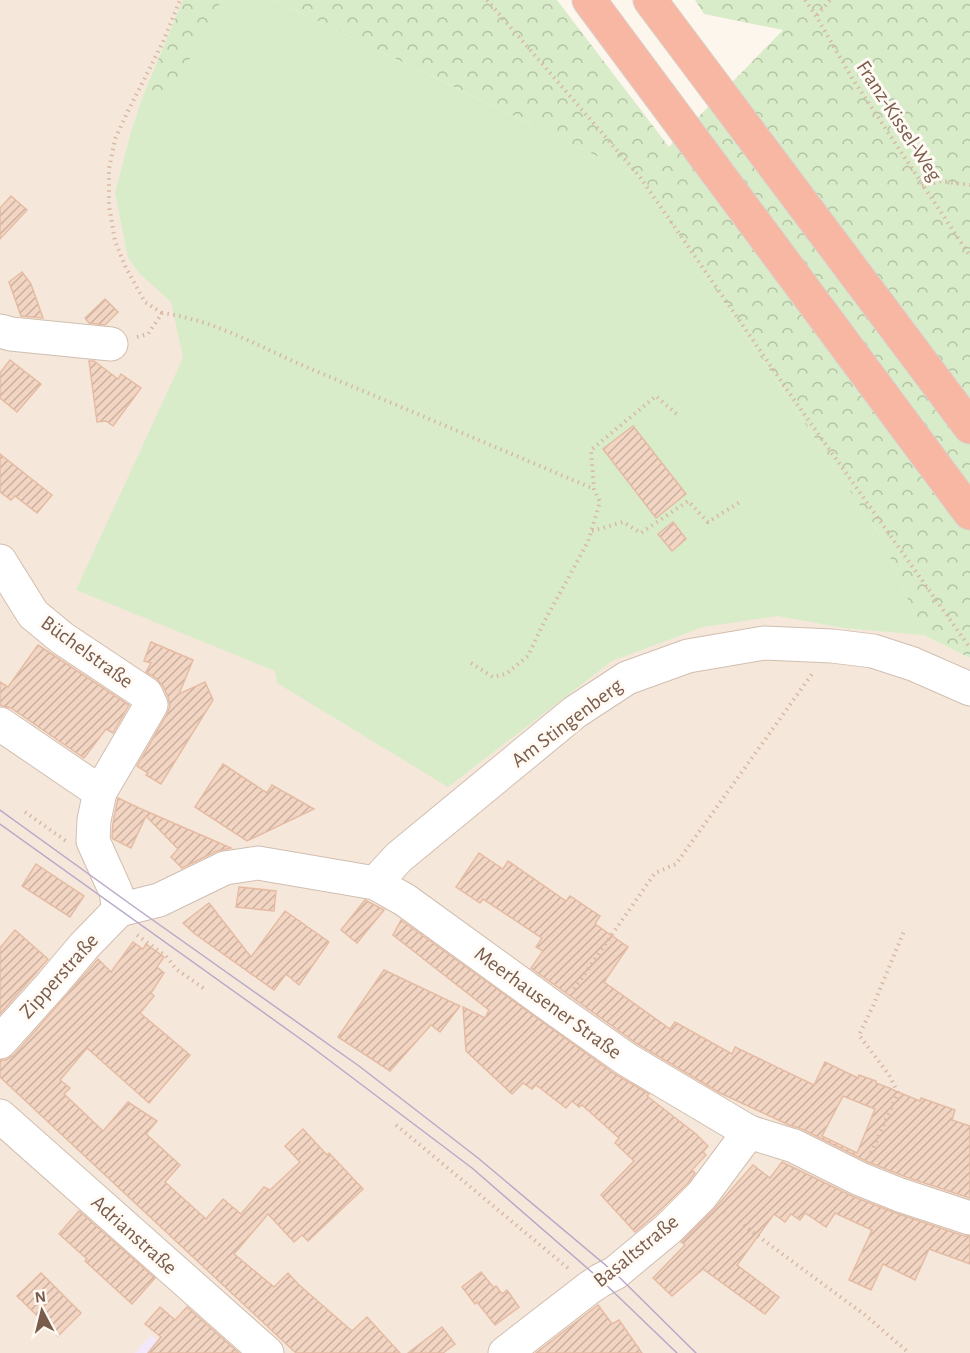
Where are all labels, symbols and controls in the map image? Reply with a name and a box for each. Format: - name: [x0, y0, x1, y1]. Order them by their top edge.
- street label: Franz-Kissel-Weg: [852, 57, 946, 186]
- street label: Büchelstraße: [37, 612, 137, 692]
- street label: Am Stingenberg: [508, 674, 627, 771]
- street label: Zipperstraße: [16, 930, 102, 1022]
- street label: Meerhausener Straße: [471, 943, 625, 1063]
- street label: Adrianstraße: [87, 1191, 181, 1279]
- street label: Basaltstraße: [590, 1211, 682, 1291]
- north arrow: [12, 1281, 72, 1341]
- text: N: [34, 1288, 47, 1306]

